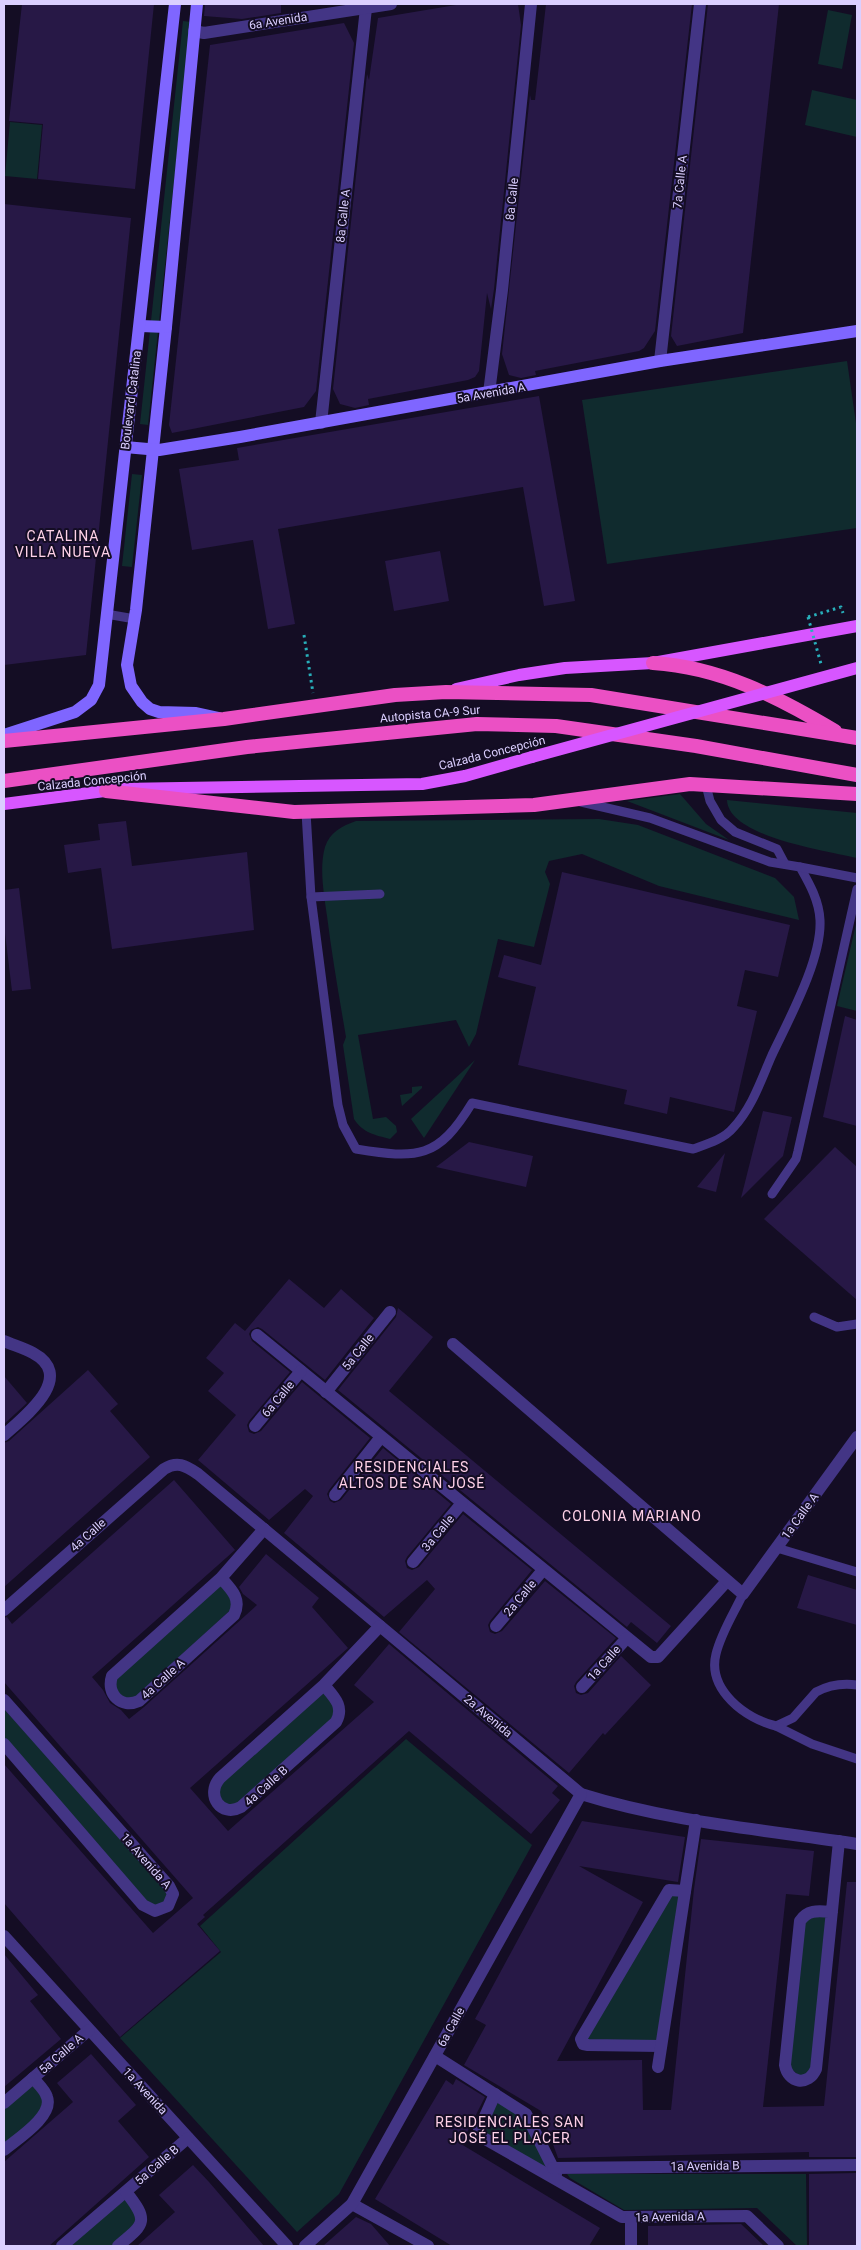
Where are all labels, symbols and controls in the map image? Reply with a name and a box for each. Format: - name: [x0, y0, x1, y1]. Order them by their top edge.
- street label: 6a Avenida: [248, 9, 308, 33]
- street label: 7a Calle A: [670, 154, 690, 209]
- street label: 8a Calle: [503, 177, 521, 221]
- street label: 8a Calle A: [333, 188, 353, 243]
- street label: Boulevard Catalina: [118, 350, 144, 450]
- street label: 5a Avenida A: [456, 380, 527, 406]
- district label: CATALINA VILLA NUEVA: [15, 528, 111, 560]
- street label: Autopista CA-9 Sur: [379, 703, 481, 725]
- street label: Calzada Concepción: [437, 733, 547, 773]
- street label: Calzada Concepción: [37, 768, 147, 794]
- street label: 5a Calle: [339, 1331, 377, 1373]
- street label: 6a Calle: [259, 1378, 297, 1420]
- district label: RESIDENCIALES ALTOS DE SAN JOSÉ: [339, 1459, 485, 1491]
- street label: 1a Calle A: [779, 1490, 822, 1542]
- district label: COLONIA MARIANO: [562, 1508, 702, 1524]
- street label: 3a Calle: [419, 1512, 457, 1554]
- street label: 4a Calle: [67, 1515, 109, 1555]
- street label: 2a Calle: [501, 1577, 539, 1619]
- street label: 1a Calle: [584, 1642, 624, 1684]
- street label: 4a Calle A: [138, 1656, 188, 1702]
- street label: 2a Avenida: [461, 1692, 515, 1740]
- street label: 4a Calle B: [242, 1763, 290, 1809]
- street label: 1a Avenida A: [118, 1830, 174, 1892]
- street label: 6a Calle: [435, 2005, 467, 2049]
- street label: 5a Calle A: [36, 2031, 86, 2077]
- street label: 1a Avenida: [120, 2065, 170, 2117]
- district label: RESIDENCIALES SAN JOSÉ EL PLACER: [435, 2114, 585, 2146]
- street label: 5a Calle B: [132, 2142, 182, 2188]
- street label: 1a Avenida B: [670, 2158, 740, 2174]
- street label: 1a Avenida A: [635, 2209, 705, 2225]

